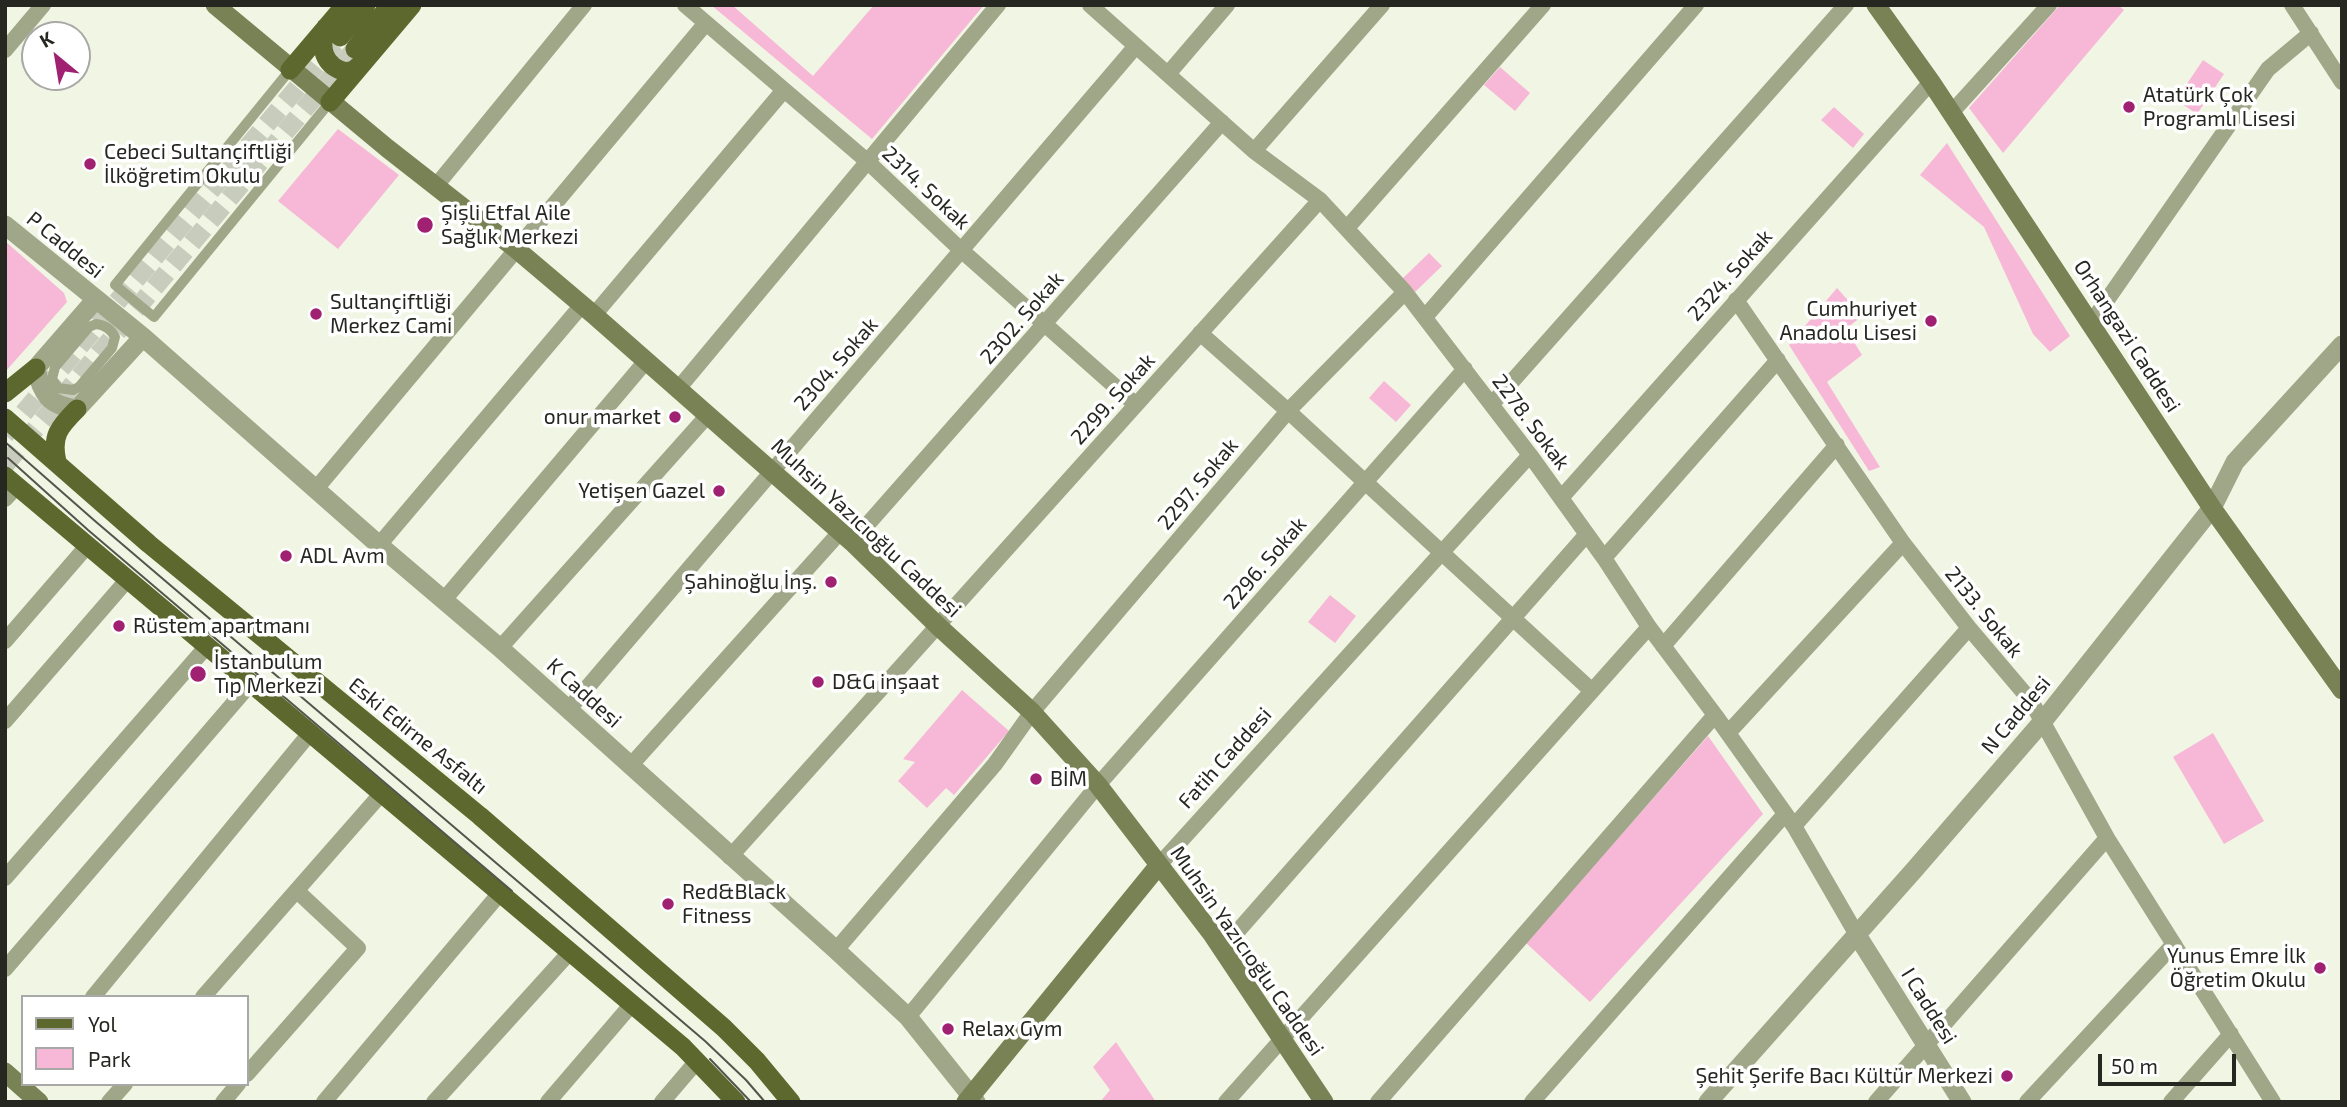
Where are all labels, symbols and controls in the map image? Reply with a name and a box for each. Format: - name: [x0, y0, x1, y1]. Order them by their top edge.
- north arrow: [21, 21, 91, 91]
- text: K: [35, 26, 57, 52]
- place label: Atatürk Çok Programlı Lisesi: [2143, 82, 2296, 132]
- marker: Atatürk Çok Programlı Lisesi: [2121, 99, 2137, 115]
- place label: Cebeci Sultançiftliği İlköğretim Okulu: [104, 139, 292, 189]
- street label: 2314. Sokak: [877, 141, 975, 235]
- marker: Cebeci Sultançiftliği İlköğretim Okulu: [82, 156, 98, 172]
- place label: Şişli Etfal Aile Sağlık Merkezi: [441, 200, 579, 250]
- street label: P Caddesi: [21, 206, 109, 284]
- marker: Şişli Etfal Aile Sağlık Merkezi: [415, 215, 435, 235]
- street label: 2324. Sokak: [1682, 224, 1778, 326]
- street label: Orhangazi Caddesi: [2068, 255, 2186, 417]
- street label: 2302. Sokak: [975, 267, 1069, 369]
- place label: Sultançiftliği Merkez Cami: [330, 289, 452, 339]
- place label: Cumhuriyet Anadolu Lisesi: [1780, 296, 1917, 346]
- marker: Sultançiftliği Merkez Cami: [308, 306, 324, 322]
- street label: 2304. Sokak: [789, 312, 883, 416]
- marker: Cumhuriyet Anadolu Lisesi: [1923, 313, 1939, 329]
- street label: 2299. Sokak: [1066, 348, 1160, 450]
- street label: 2278. Sokak: [1487, 369, 1575, 475]
- place label: onur market: [544, 404, 661, 430]
- marker: onur market: [667, 409, 683, 425]
- street label: Muhsin Yazıcıoğlu Caddesi: [766, 433, 966, 623]
- street label: 2297. Sokak: [1153, 433, 1243, 535]
- place label: Yetişen Gazel: [578, 478, 705, 504]
- marker: Yetişen Gazel: [711, 483, 727, 499]
- street label: 2296. Sokak: [1218, 512, 1312, 614]
- place label: ADL Avm: [300, 543, 385, 569]
- marker: ADL Avm: [278, 548, 294, 564]
- street label: 2133. Sokak: [1940, 561, 2028, 663]
- place label: Şahinoğlu İnş.: [684, 569, 817, 595]
- marker: Şahinoğlu İnş.: [823, 574, 839, 590]
- place label: Rüstem apartmanı: [133, 613, 310, 639]
- marker: Rüstem apartmanı: [111, 618, 127, 634]
- place label: İstanbulum Tıp Merkezi: [214, 649, 322, 699]
- street label: K Caddesi: [541, 653, 627, 733]
- marker: İstanbulum Tıp Merkezi: [188, 664, 208, 684]
- place label: D&G inşaat: [832, 669, 939, 695]
- street label: N Caddesi: [1976, 671, 2056, 759]
- street label: Eski Edirne Asfaltı: [344, 672, 492, 800]
- marker: D&G inşaat: [810, 674, 826, 690]
- street label: Fatih Caddesi: [1173, 702, 1277, 814]
- place label: BİM: [1050, 766, 1087, 792]
- marker: BİM: [1028, 771, 1044, 787]
- street label: Muhsin Yazıcıoğlu Caddesi: [1165, 841, 1329, 1061]
- place label: Red&Black Fitness: [682, 879, 786, 929]
- marker: Red&Black Fitness: [660, 896, 676, 912]
- place label: Yunus Emre İlk Öğretim Okulu: [2167, 943, 2306, 993]
- marker: Yunus Emre İlk Öğretim Okulu: [2312, 960, 2328, 976]
- street label: I Caddesi: [1896, 963, 1962, 1049]
- legend: [21, 995, 248, 1086]
- text: Yol: [88, 1011, 117, 1036]
- place label: Relax Gym: [962, 1016, 1062, 1042]
- marker: Relax Gym: [940, 1021, 956, 1037]
- scale bar: [2102, 1040, 2240, 1084]
- text: Park: [88, 1046, 131, 1071]
- text: 50 m: [2111, 1053, 2158, 1078]
- place label: Şehit Şerife Bacı Kültür Merkezi: [1696, 1063, 1993, 1089]
- marker: Şehit Şerife Bacı Kültür Merkezi: [1999, 1068, 2015, 1084]

